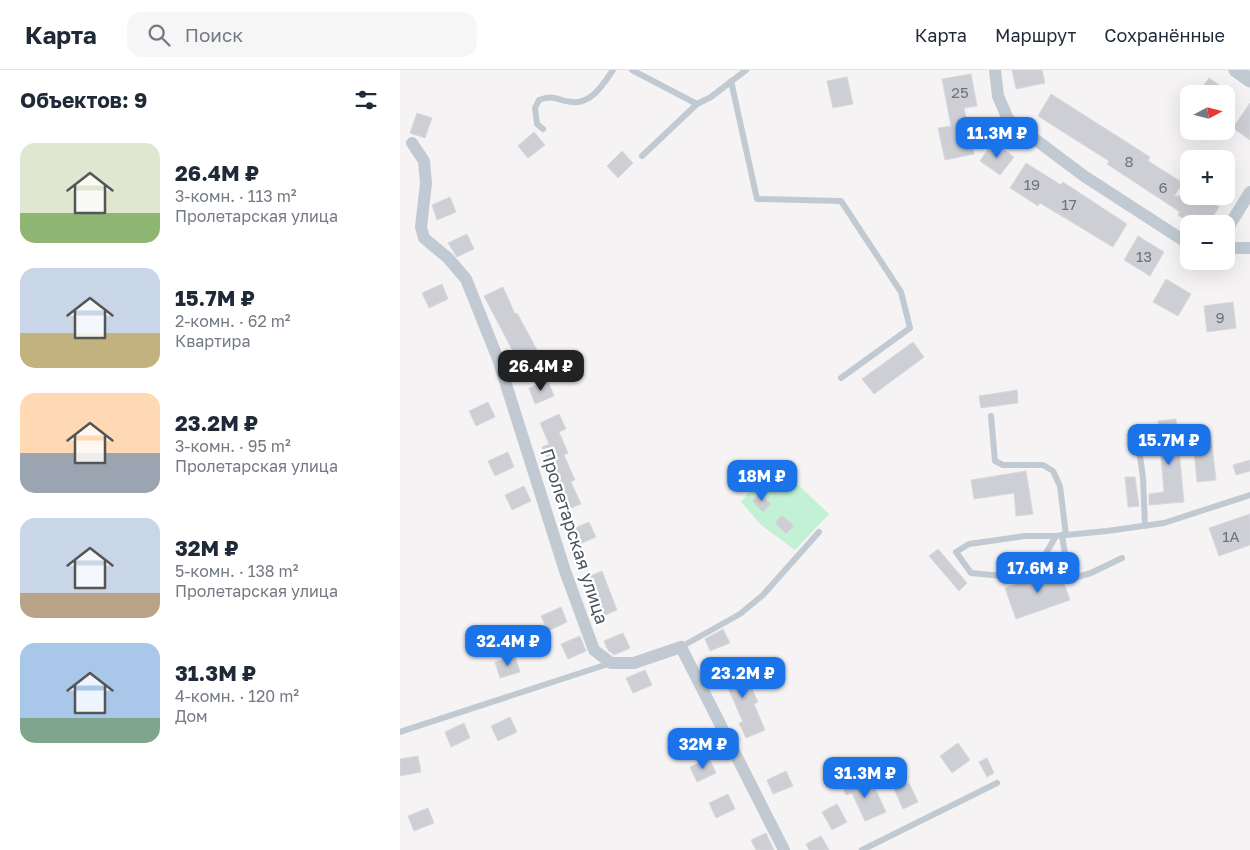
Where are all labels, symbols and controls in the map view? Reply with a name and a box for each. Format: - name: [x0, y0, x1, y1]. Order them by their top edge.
- search box: [127, 12, 477, 57]
- text: Карта: [25, 20, 97, 49]
- icon: search: [145, 21, 173, 49]
- text: Поиск: [185, 23, 243, 46]
- text: Карта: [915, 24, 967, 46]
- text: Маршрут: [995, 24, 1076, 46]
- text: Сохранённые: [1104, 24, 1225, 46]
- house number: 25: [951, 83, 969, 101]
- north arrow: [1180, 85, 1235, 140]
- map controls: [1180, 85, 1235, 270]
- icon: filters: [352, 86, 380, 114]
- text: Объектов: 9: [20, 87, 147, 113]
- pin: 11.3M ₽: [951, 116, 1043, 159]
- text: 11.3M ₽: [967, 123, 1027, 143]
- button: +: [1180, 150, 1235, 205]
- house number: 8: [1124, 152, 1134, 170]
- text: 26.4M ₽: [175, 160, 259, 186]
- icon: home: [60, 163, 120, 223]
- house number: 19: [1024, 175, 1040, 193]
- house number: 6: [1158, 178, 1168, 196]
- text: 3-комн. · 113 m²: [175, 186, 297, 206]
- house number: 17: [1061, 195, 1077, 213]
- text: Пролетарская улица: [175, 206, 338, 226]
- button: −: [1180, 215, 1235, 270]
- house number: 13: [1136, 247, 1152, 265]
- text: 15.7M ₽: [175, 285, 255, 311]
- icon: home: [60, 288, 120, 348]
- house number: 9: [1215, 308, 1225, 326]
- text: 2-комн. · 62 m²: [175, 311, 291, 331]
- text: Квартира: [175, 331, 250, 351]
- pin: 26.4M ₽: [495, 350, 587, 392]
- text: 26.4M ₽: [509, 356, 573, 376]
- text: 23.2M ₽: [175, 410, 258, 436]
- icon: home: [60, 413, 120, 473]
- pin: 15.7M ₽: [1123, 424, 1215, 466]
- text: 15.7M ₽: [1139, 430, 1199, 450]
- text: 3-комн. · 95 m²: [175, 436, 291, 456]
- street label: Пролетарская улица: [536, 445, 614, 627]
- text: Пролетарская улица: [175, 456, 338, 476]
- pin: 18M ₽: [727, 460, 797, 502]
- text: 18M ₽: [738, 466, 786, 486]
- house number: 1А: [1222, 527, 1240, 545]
- text: 32M ₽: [175, 535, 239, 561]
- icon: home: [60, 538, 120, 598]
- pin: 17.6M ₽: [992, 552, 1084, 594]
- text: 17.6M ₽: [1007, 558, 1069, 578]
- text: 5-комн. · 138 m²: [175, 561, 299, 581]
- text: Пролетарская улица: [175, 581, 338, 601]
- pin: 32.4M ₽: [462, 624, 554, 667]
- text: 32.4M ₽: [476, 631, 540, 651]
- pin: 23.2M ₽: [697, 656, 789, 699]
- text: 31.3M ₽: [175, 660, 256, 686]
- icon: home: [60, 663, 120, 723]
- text: 23.2M ₽: [711, 663, 775, 683]
- text: 4-комн. · 120 m²: [175, 686, 299, 706]
- text: Дом: [175, 706, 208, 726]
- pin: 32M ₽: [668, 728, 738, 770]
- text: 32M ₽: [679, 734, 727, 754]
- pin: 31.3M ₽: [819, 756, 911, 799]
- text: 31.3M ₽: [834, 763, 896, 783]

